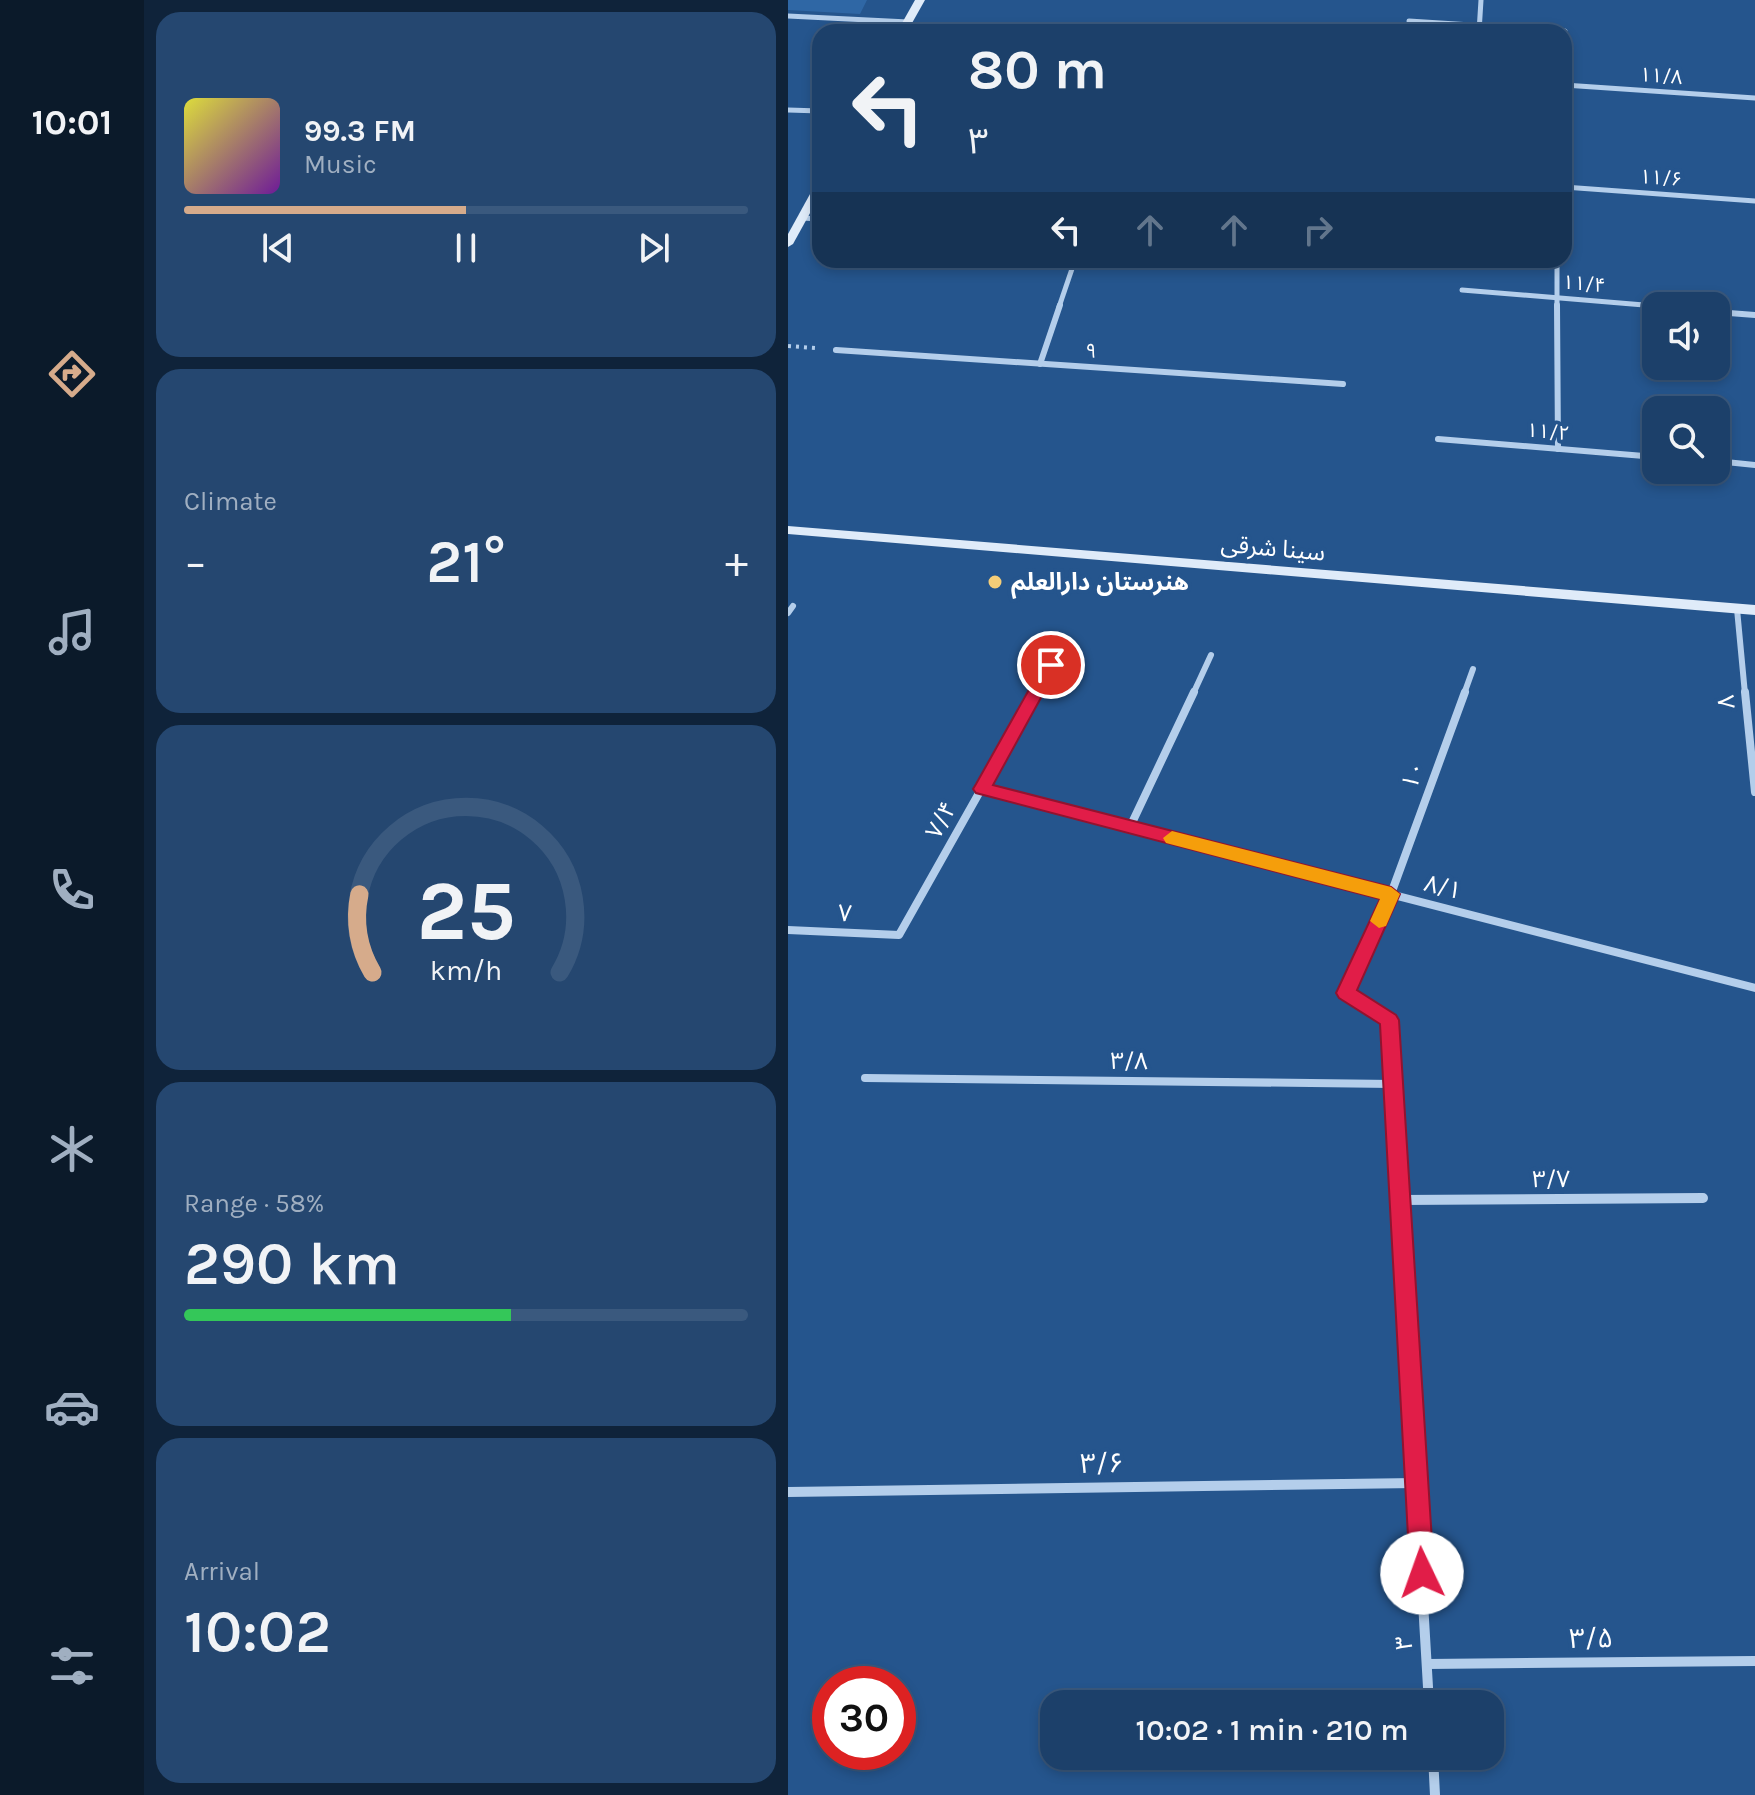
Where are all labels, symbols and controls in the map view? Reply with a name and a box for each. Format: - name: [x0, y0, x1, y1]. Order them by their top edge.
- text: 80 m: [968, 37, 1107, 102]
- icon: left: [836, 56, 940, 160]
- street label: ۱۱/۸: [1639, 63, 1684, 89]
- text: 10:01: [32, 101, 112, 143]
- text: 99.3 FM: [304, 113, 416, 149]
- text: ۳: [968, 120, 989, 162]
- text: Music: [304, 149, 377, 180]
- street label: ۱۱/۶: [1639, 165, 1683, 191]
- icon: left: [1044, 208, 1088, 252]
- icon: ahead: [1128, 208, 1172, 252]
- icon: ahead: [1212, 208, 1256, 252]
- icon: right: [1296, 208, 1340, 252]
- icon: previous: [256, 226, 300, 270]
- icon: pause: [444, 226, 488, 270]
- icon: next: [632, 226, 676, 270]
- street label: ۱۱/۴: [1562, 271, 1606, 297]
- map controls: [1642, 292, 1730, 484]
- button: sound: [1642, 292, 1730, 380]
- street label: ۹: [1084, 339, 1098, 363]
- icon: directions: [44, 346, 100, 402]
- button: search: [1642, 396, 1730, 484]
- street label: ۱۱/۲: [1526, 419, 1570, 445]
- text: Climate: [184, 486, 277, 517]
- text: 21°: [426, 527, 506, 597]
- street label: سینا شرقی: [1220, 529, 1326, 567]
- text: −: [184, 537, 207, 588]
- text: +: [725, 537, 748, 588]
- place label: هنرستان دارالعلم: [1011, 568, 1189, 599]
- marker: هنرستان دارالعلم: [986, 573, 1004, 591]
- icon: music: [44, 604, 100, 660]
- pin: [1017, 631, 1085, 699]
- icon: arrive: [1029, 643, 1073, 687]
- street label: ۸: [1711, 693, 1741, 710]
- street label: ۱۰: [1395, 757, 1431, 793]
- street label: ۷/۴: [920, 797, 962, 843]
- icon: phone: [44, 862, 100, 918]
- text: 25: [417, 863, 515, 960]
- street label: ۸/۱: [1421, 869, 1465, 905]
- street label: ۷: [837, 899, 853, 927]
- text: km/h: [430, 955, 502, 988]
- street label: ۳/۸: [1110, 1047, 1148, 1075]
- icon: climate: [44, 1121, 100, 1177]
- street label: ۳/۷: [1532, 1165, 1570, 1193]
- text: Range · 58%: [184, 1188, 324, 1219]
- text: 290 km: [184, 1229, 400, 1299]
- icon: car: [44, 1379, 100, 1435]
- street label: ۳/۶: [1080, 1446, 1124, 1480]
- position arrow: [1380, 1531, 1464, 1615]
- text: Arrival: [184, 1556, 260, 1587]
- text: 10:02: [184, 1597, 331, 1667]
- street label: ۳/۵: [1569, 1621, 1613, 1655]
- street label: ۳: [1390, 1635, 1418, 1651]
- icon: filters: [44, 1638, 100, 1694]
- speed limit sign: 30: [812, 1666, 916, 1770]
- text: 10:02 · 1 min · 210 m: [1135, 1712, 1409, 1748]

